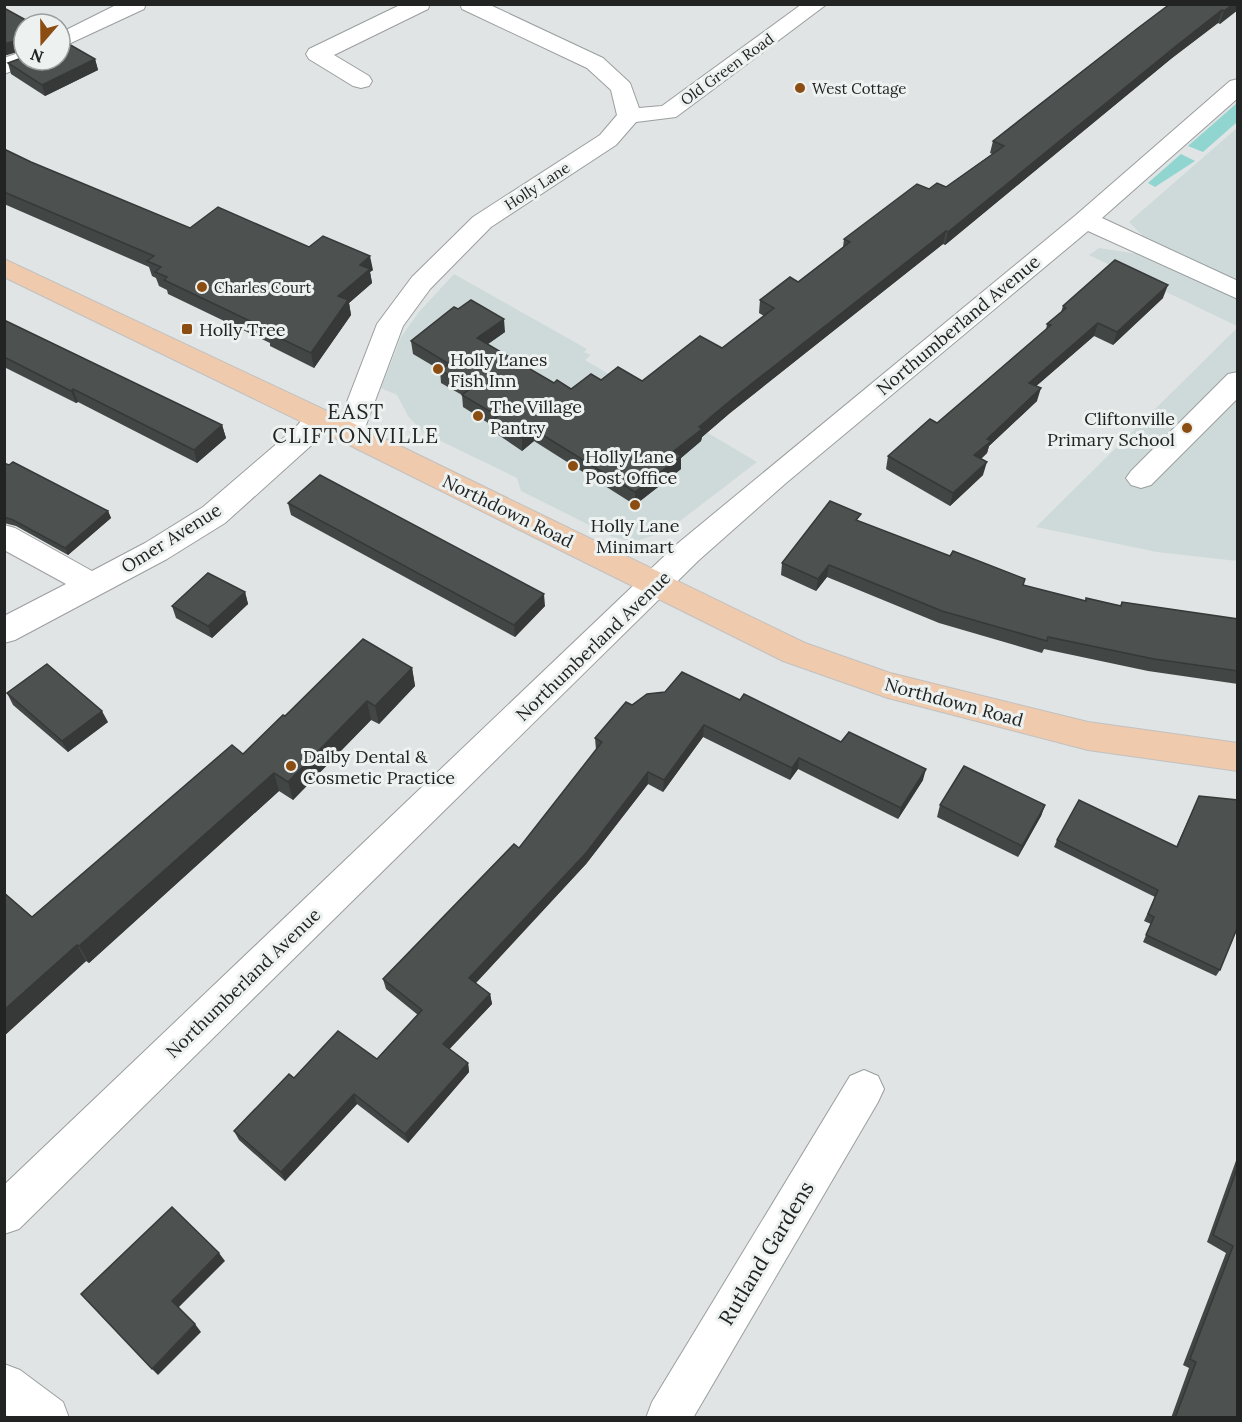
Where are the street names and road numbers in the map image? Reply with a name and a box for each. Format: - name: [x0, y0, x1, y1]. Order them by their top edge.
- street label: Old Green Road: [677, 29, 777, 109]
- street label: Holly Lane: [501, 158, 573, 214]
- street label: Northumberland Avenue: [872, 250, 1045, 400]
- street label: Northdown Road: [439, 469, 577, 553]
- street label: Omer Avenue: [117, 498, 226, 578]
- street label: Northumberland Avenue: [511, 566, 675, 726]
- street label: Northdown Road: [882, 672, 1026, 732]
- street label: Northumberland Avenue: [161, 903, 325, 1063]
- street label: Rutland Gardens: [712, 1176, 820, 1330]

